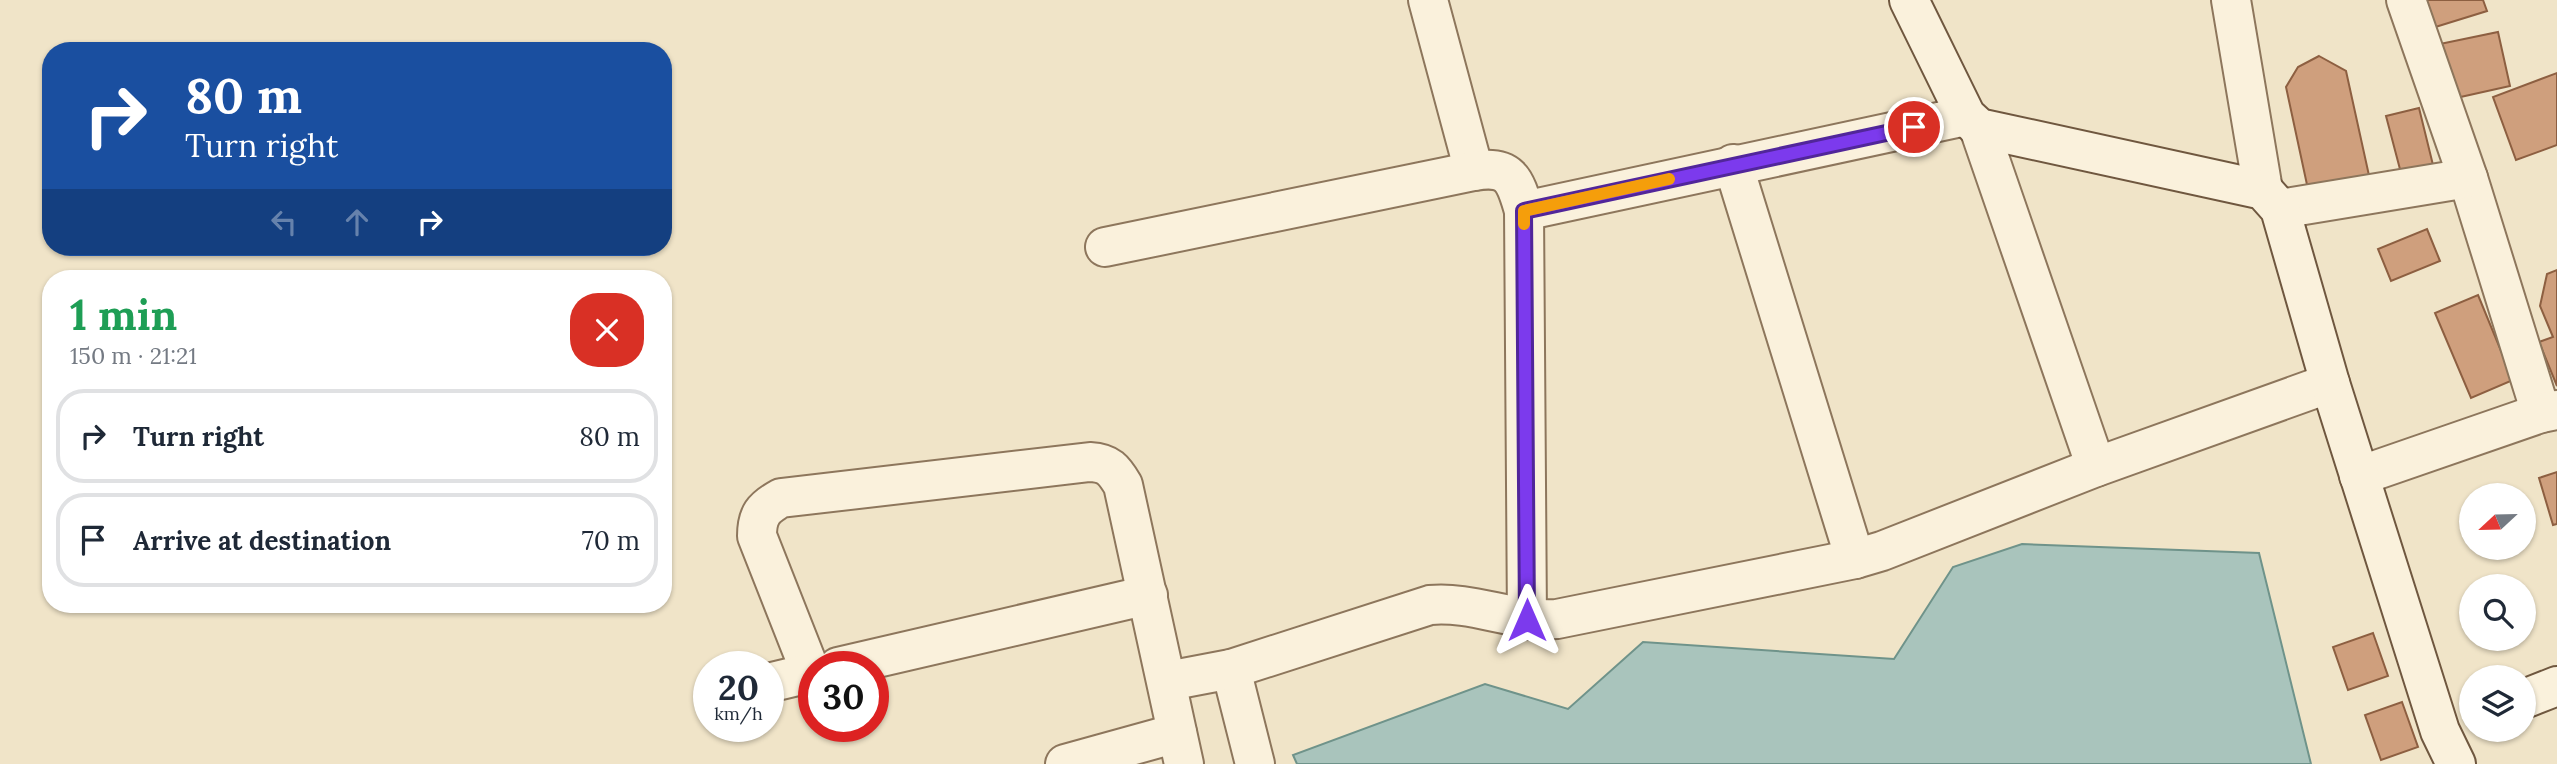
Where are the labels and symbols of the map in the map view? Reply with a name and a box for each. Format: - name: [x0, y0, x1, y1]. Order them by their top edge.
- pin: [1884, 97, 1944, 157]
- north arrow: [2459, 483, 2536, 560]
- position arrow: [1490, 583, 1564, 657]
- speed limit sign: 30: [798, 651, 889, 742]

